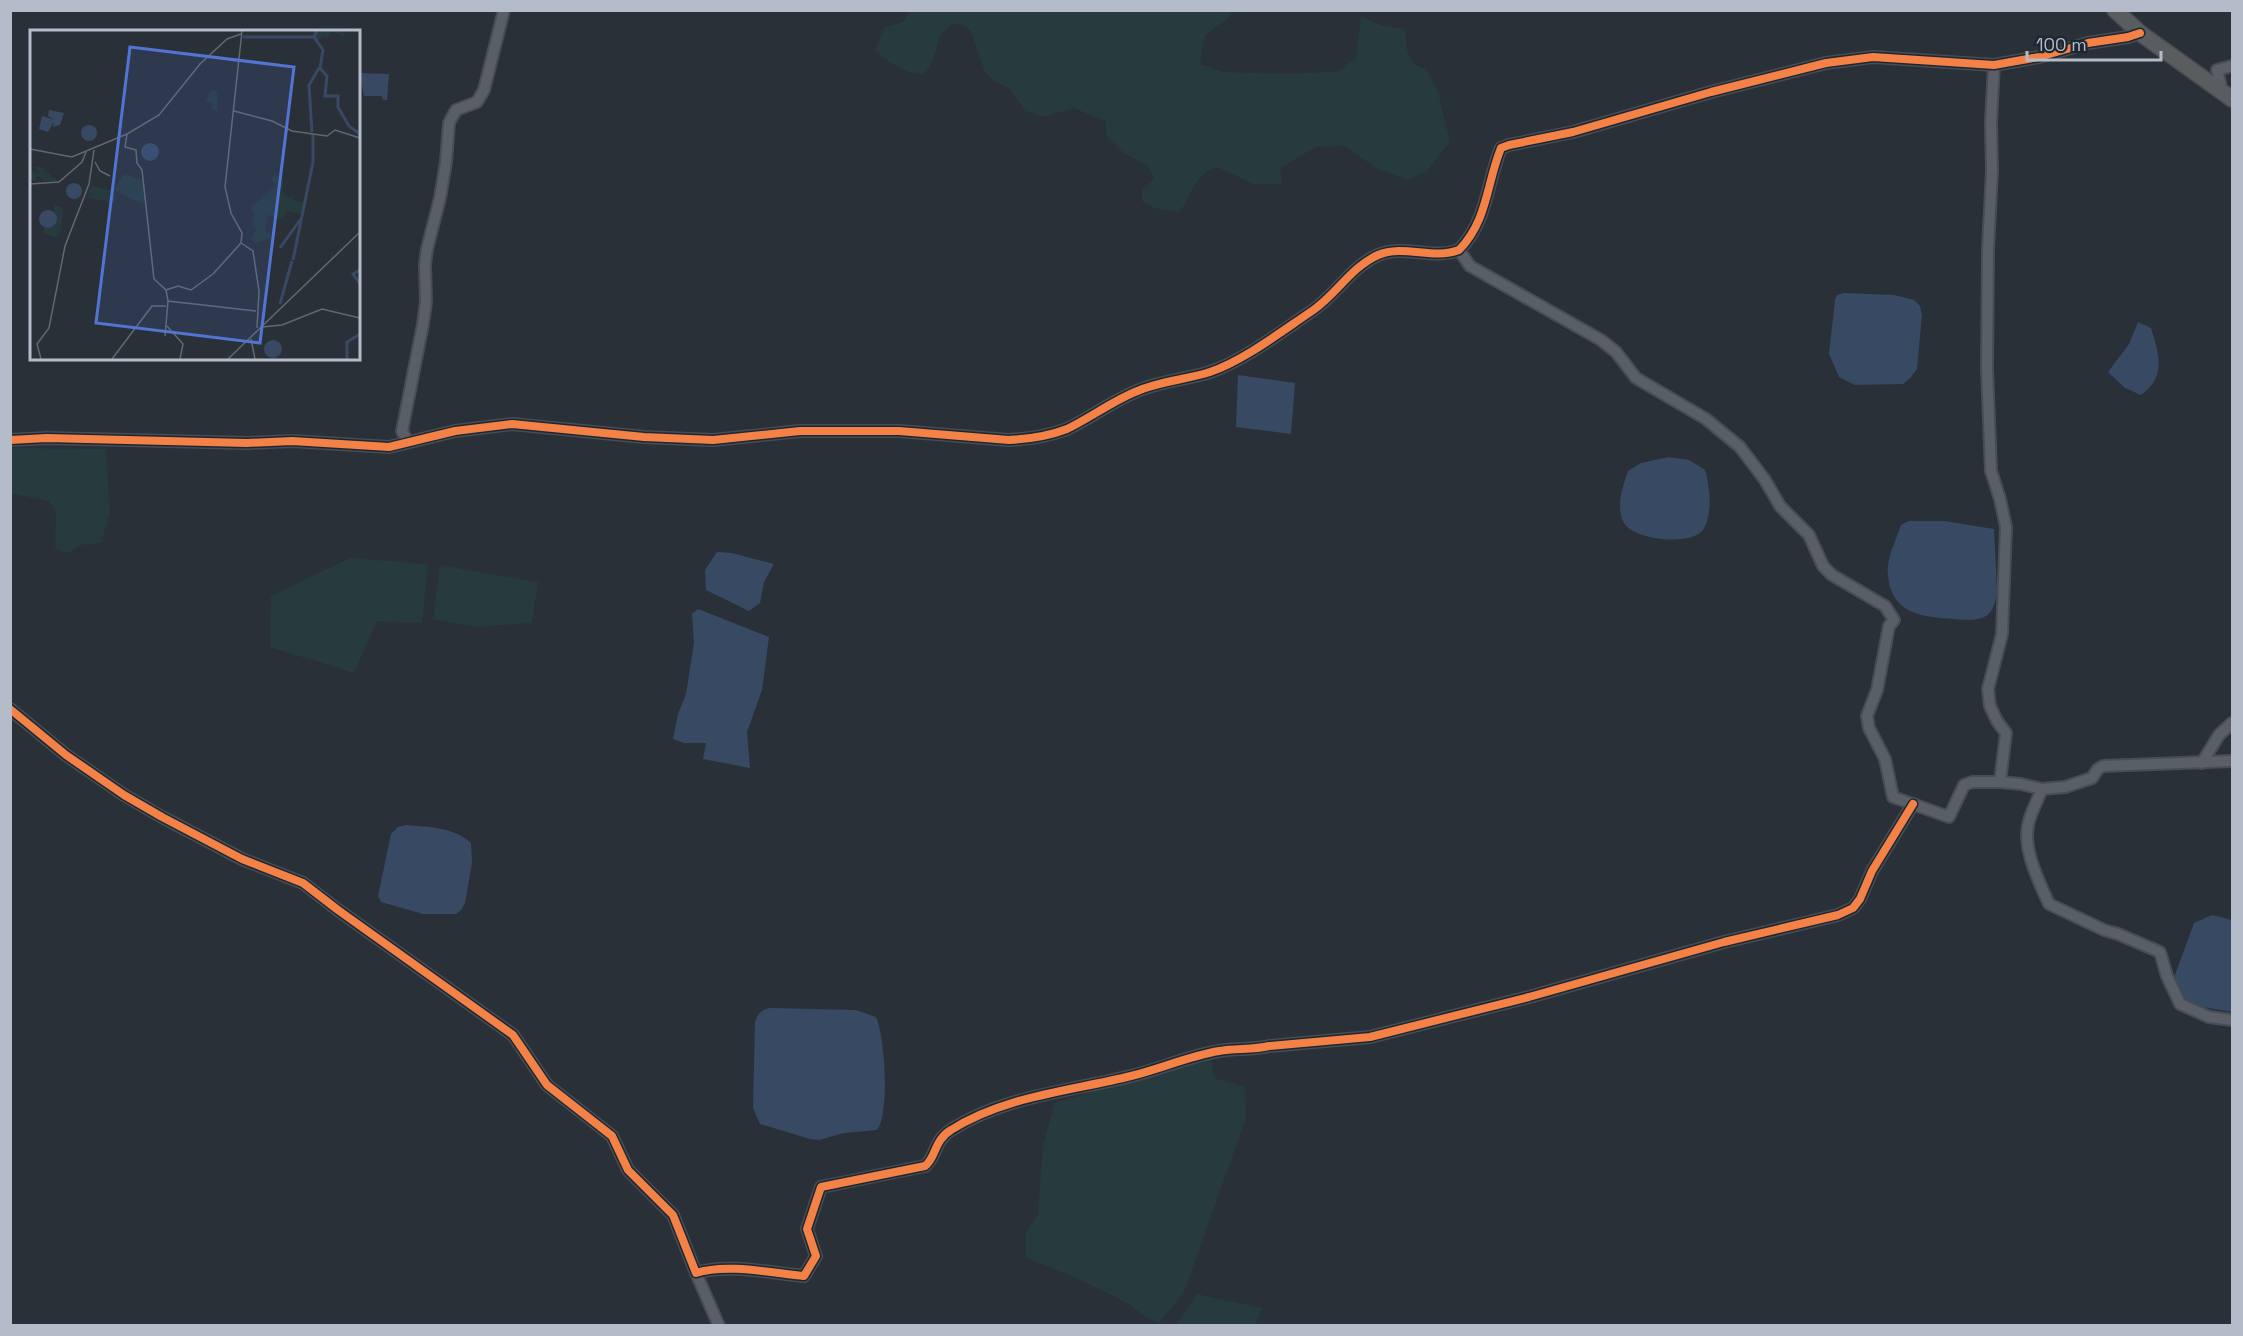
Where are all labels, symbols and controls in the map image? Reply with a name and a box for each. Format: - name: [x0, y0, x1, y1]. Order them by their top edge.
- scale bar: [2027, 24, 2160, 62]
- inset map: [30, 30, 360, 360]
- text: 100 m: [2036, 33, 2087, 56]

